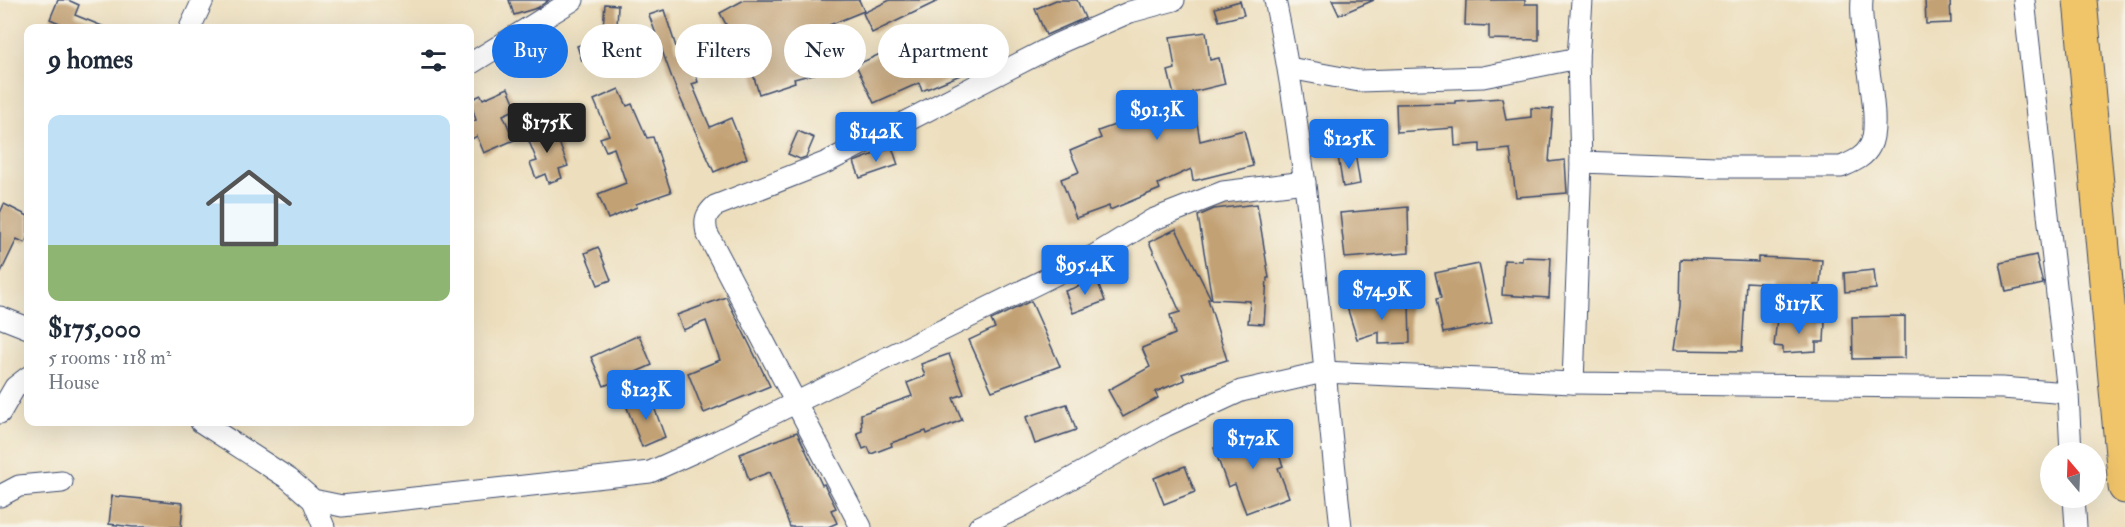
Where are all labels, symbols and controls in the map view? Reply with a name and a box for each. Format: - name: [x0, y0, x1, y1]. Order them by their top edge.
- chip: Buy: [492, 24, 568, 78]
- chip: Rent: [580, 24, 663, 78]
- chip: Filters: [675, 24, 772, 78]
- chip: New: [784, 24, 866, 78]
- chip: Apartment: [878, 24, 1009, 78]
- text: 9 homes: [48, 44, 133, 76]
- icon: filters: [417, 44, 450, 77]
- pin: $91.3K: [1108, 90, 1206, 141]
- text: $91.3K: [1130, 97, 1184, 122]
- pin: $175K: [505, 103, 589, 154]
- text: $175K: [522, 110, 572, 135]
- pin: $142K: [834, 112, 918, 163]
- text: $142K: [849, 119, 903, 144]
- pin: $125K: [1307, 119, 1391, 170]
- text: $125K: [1323, 126, 1375, 151]
- icon: home: [195, 154, 303, 262]
- pin: $95.4K: [1036, 245, 1134, 296]
- text: $95.4K: [1056, 252, 1114, 277]
- pin: $74.9K: [1333, 270, 1431, 321]
- text: $74.9K: [1352, 277, 1412, 302]
- pin: $117K: [1757, 284, 1841, 335]
- text: $117K: [1775, 291, 1823, 316]
- text: $175,000: [48, 313, 141, 345]
- text: 5 rooms · 118 m²: [48, 345, 171, 370]
- text: House: [48, 370, 99, 395]
- pin: $123K: [604, 370, 688, 421]
- text: $123K: [621, 377, 671, 402]
- pin: $172K: [1211, 419, 1295, 470]
- text: $172K: [1227, 426, 1279, 451]
- north arrow: [2040, 442, 2106, 508]
- map controls: [2040, 442, 2106, 508]

